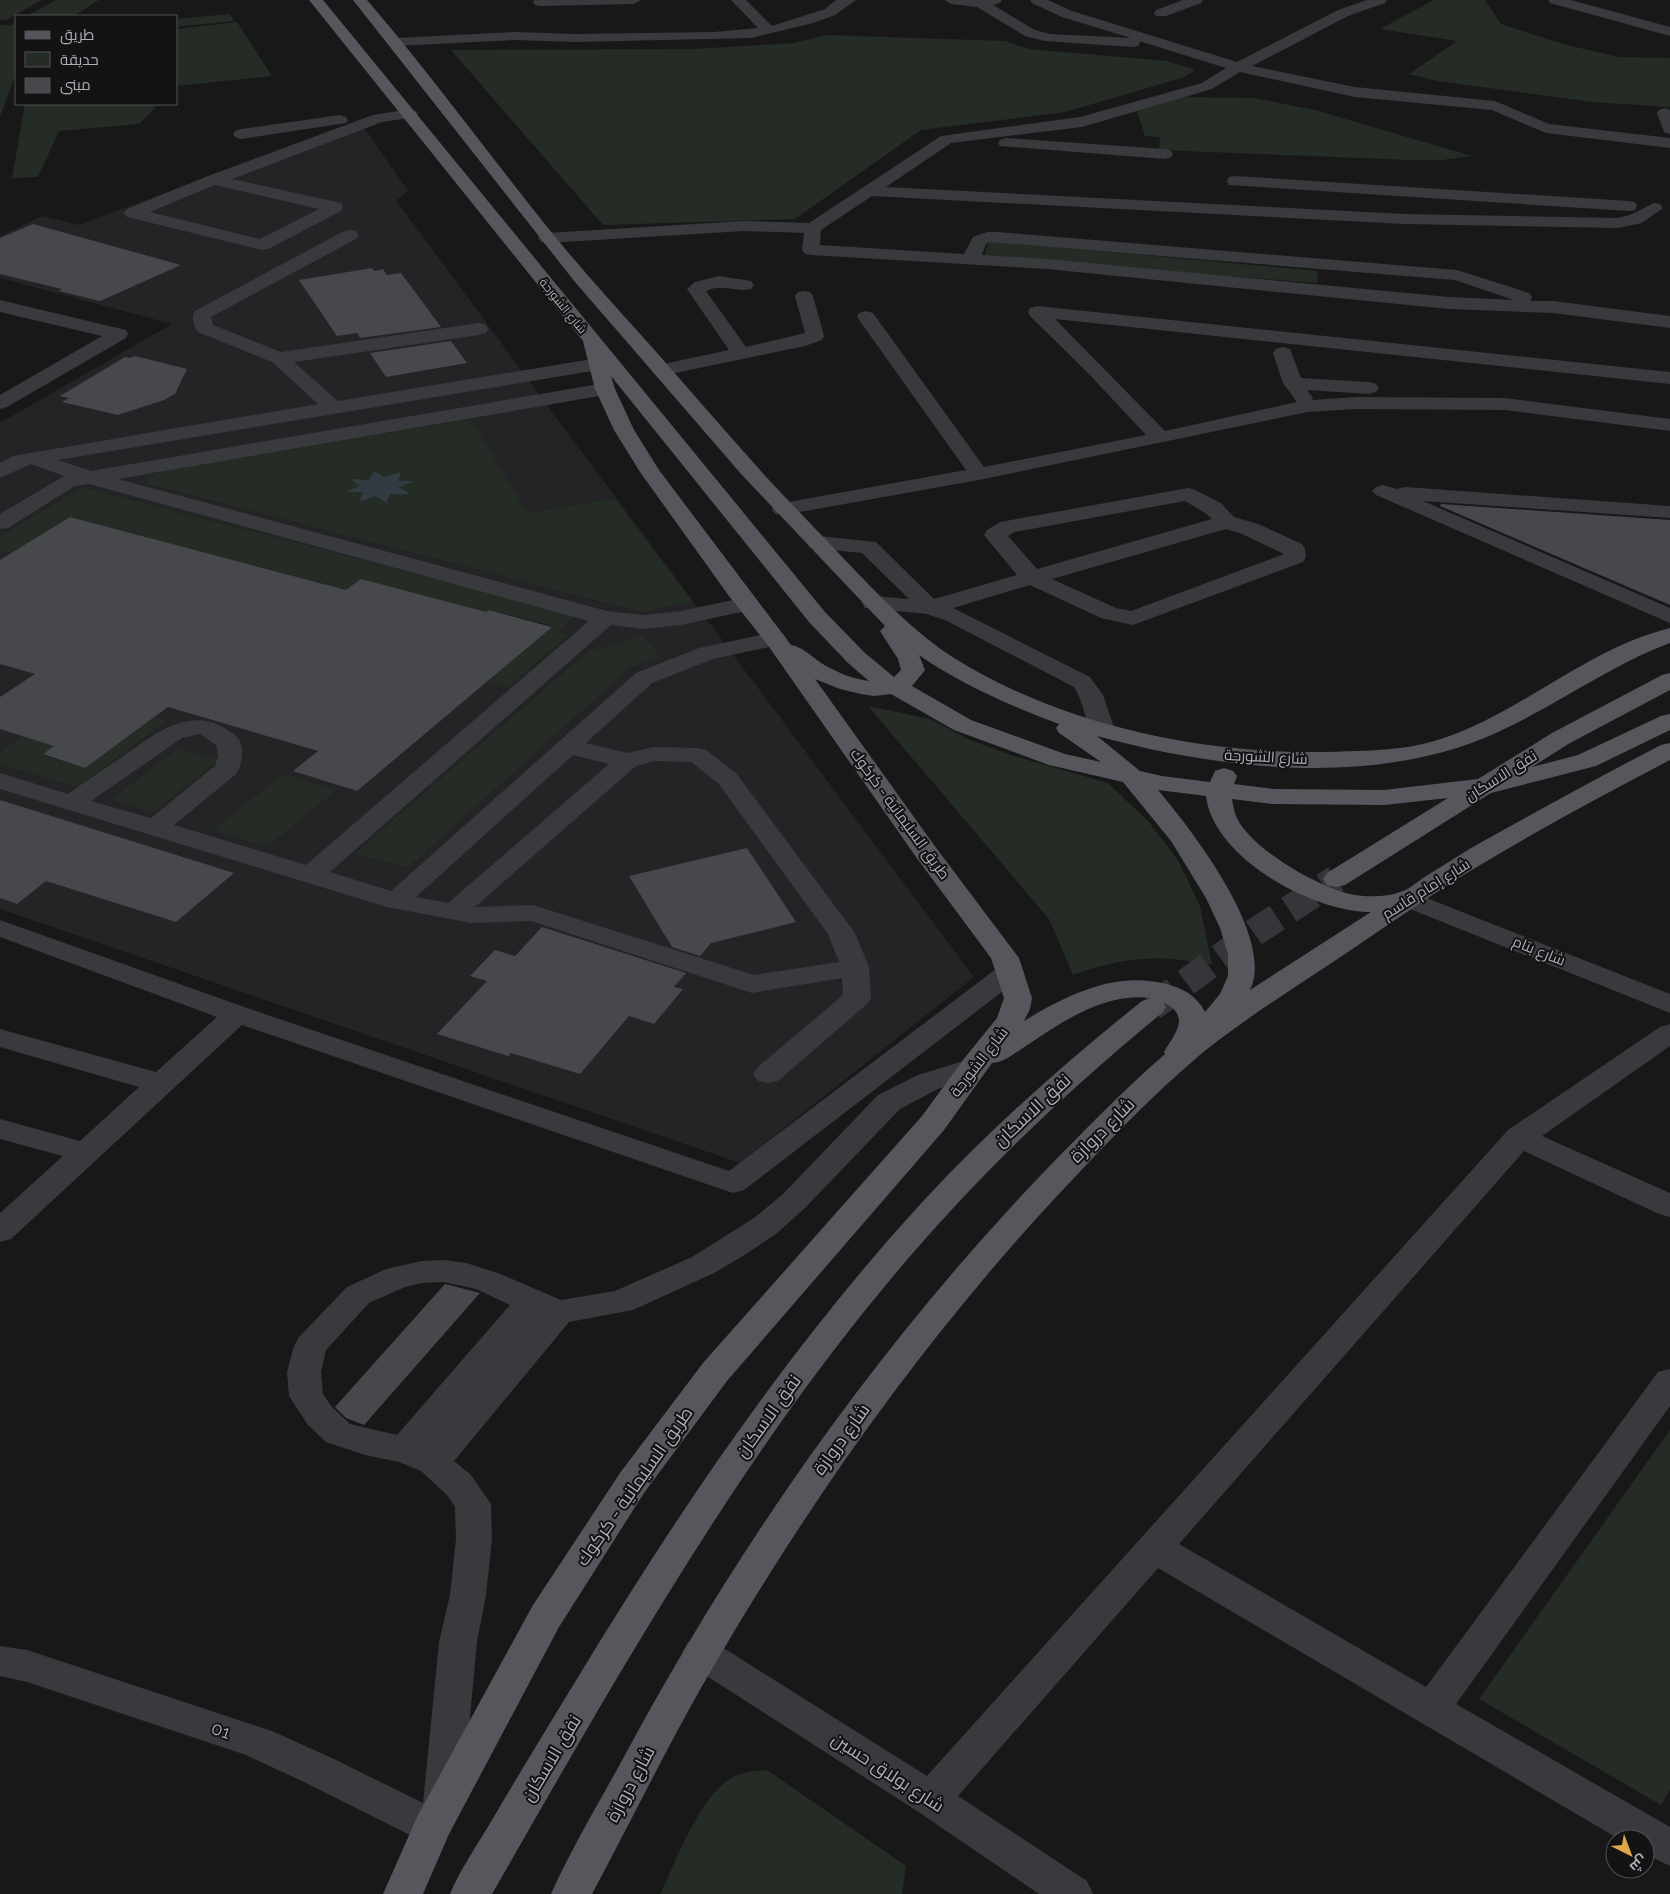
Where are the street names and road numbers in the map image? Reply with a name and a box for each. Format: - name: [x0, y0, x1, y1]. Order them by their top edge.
- street label: شارع الشورجة: [536, 276, 590, 337]
- street label: طريق السليمانية - كركوك: [846, 745, 954, 884]
- street label: شارع الشورجة: [1224, 746, 1308, 770]
- street label: نفق الاسكان: [1462, 747, 1541, 806]
- street label: شارع إمام قاسم: [1379, 855, 1474, 925]
- street label: شارع بتام: [1509, 932, 1568, 972]
- street label: شارع الشورجة: [946, 1024, 1013, 1102]
- street label: نفق الاسكان: [989, 1069, 1076, 1152]
- street label: شارع دروازة: [1065, 1093, 1140, 1168]
- street label: نفق الاسكان: [731, 1370, 807, 1463]
- street label: شارع دروازة: [808, 1399, 875, 1480]
- street label: طريق السليمانية - كركوك: [571, 1403, 698, 1571]
- street label: نفق الاسكان: [517, 1711, 587, 1806]
- street label: 01: [209, 1717, 234, 1743]
- street label: شارع بولاق حسين: [827, 1728, 948, 1818]
- street label: شارع دروازة: [601, 1743, 660, 1826]

